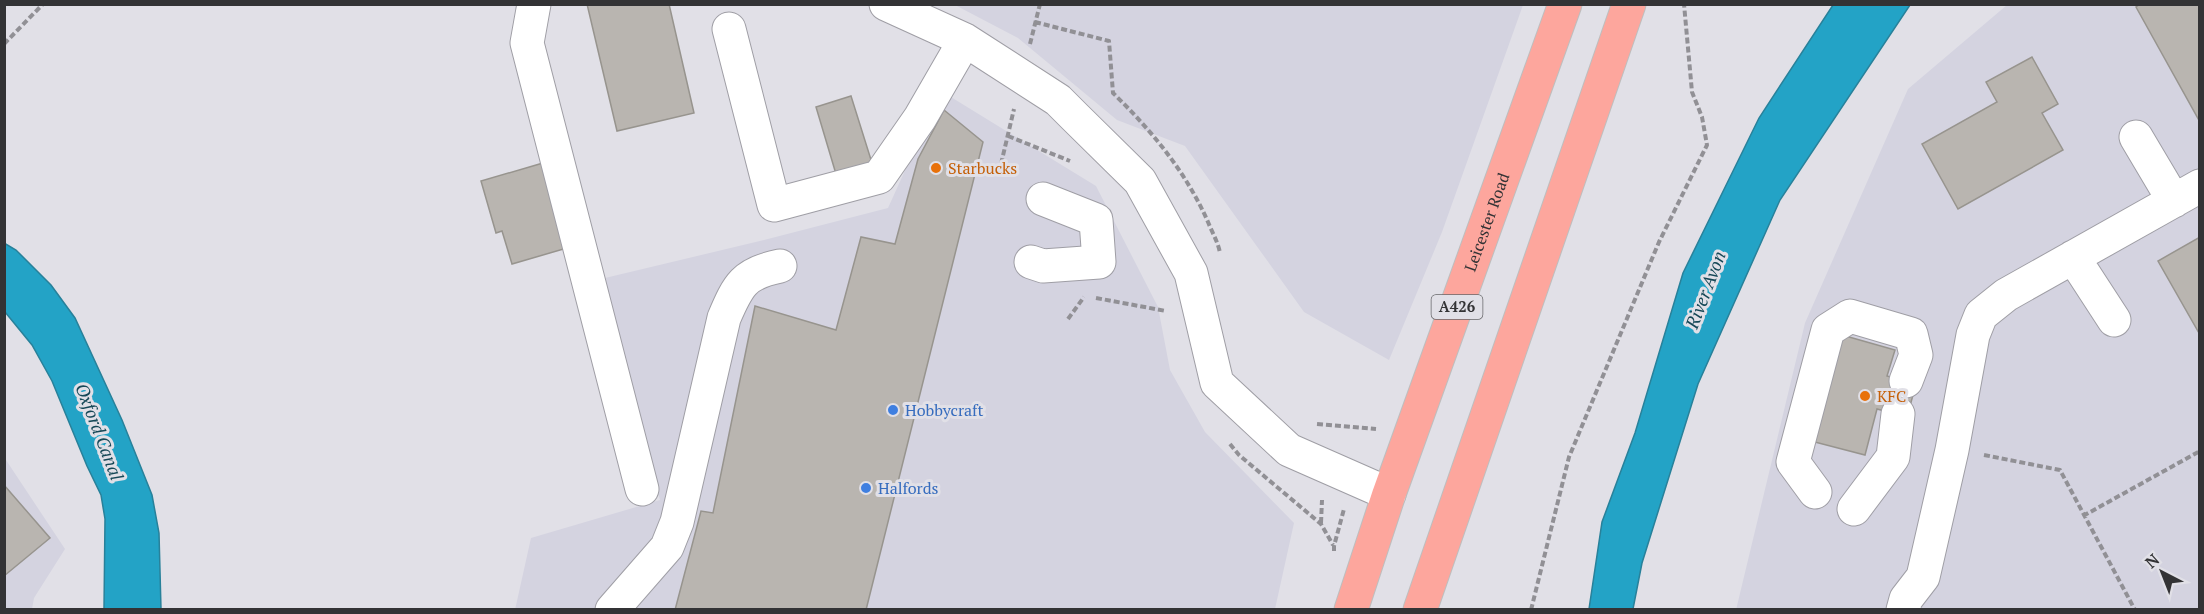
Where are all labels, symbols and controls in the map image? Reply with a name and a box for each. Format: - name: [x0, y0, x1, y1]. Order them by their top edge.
- place label: Starbucks: [948, 157, 1017, 179]
- marker: Starbucks: [929, 161, 943, 175]
- street label: Leicester Road: [1459, 169, 1515, 275]
- water label: River Avon: [1679, 248, 1731, 333]
- road number: A426: [1432, 295, 1482, 319]
- water label: Oxford Canal: [70, 380, 129, 484]
- place label: KFC: [1877, 385, 1906, 407]
- marker: KFC: [1858, 389, 1872, 403]
- place label: Hobbycraft: [905, 399, 983, 421]
- marker: Hobbycraft: [886, 403, 900, 417]
- place label: Halfords: [878, 477, 939, 499]
- marker: Halfords: [859, 481, 873, 495]
- north arrow: [2132, 542, 2192, 602]
- text: N: [2140, 549, 2164, 573]

